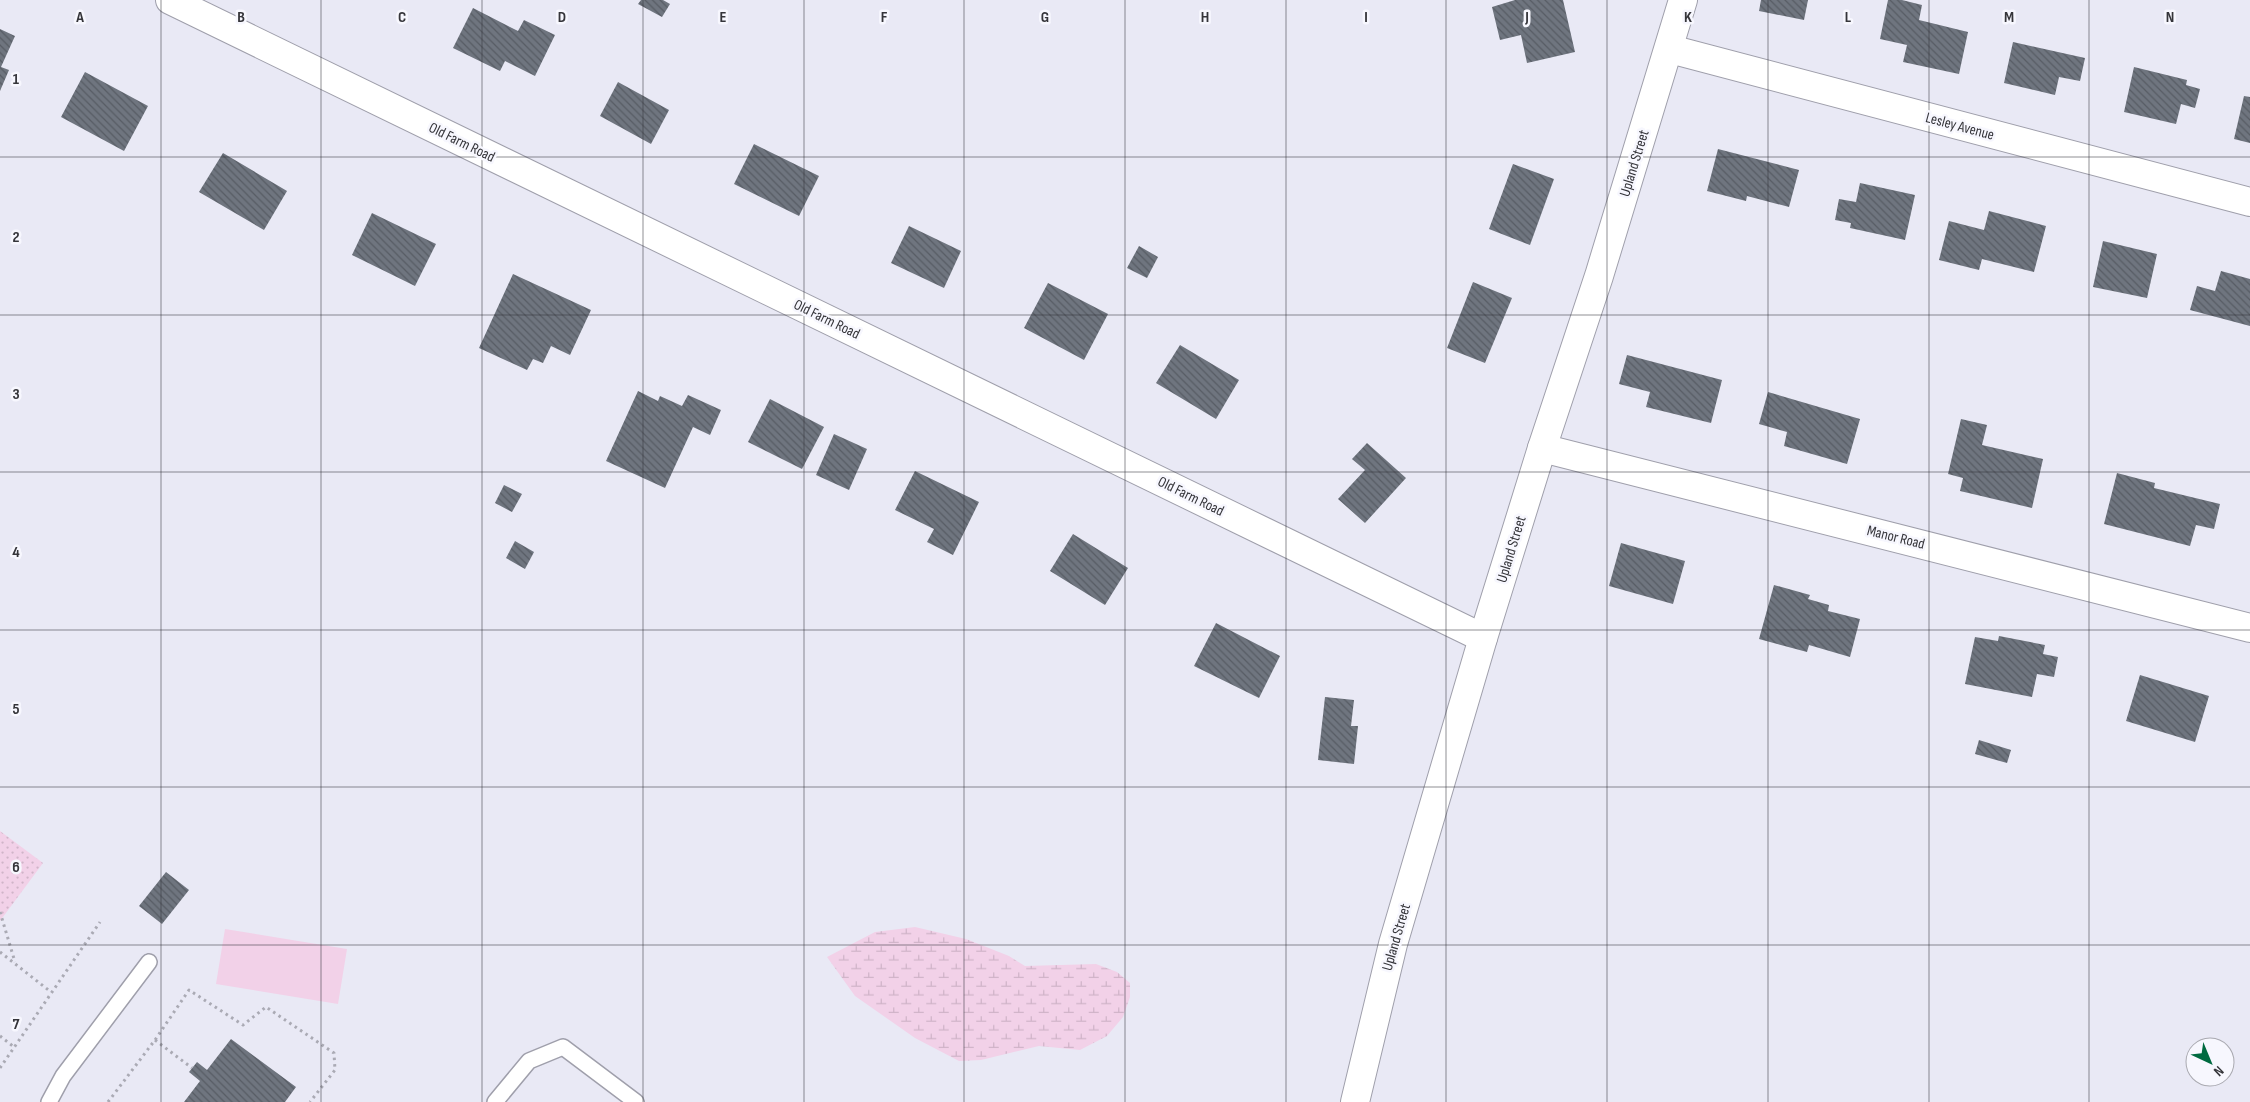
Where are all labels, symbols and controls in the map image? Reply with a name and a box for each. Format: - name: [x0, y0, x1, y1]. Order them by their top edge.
- text: A: [75, 8, 84, 27]
- text: B: [237, 8, 245, 27]
- text: C: [398, 8, 406, 27]
- text: D: [558, 8, 566, 27]
- text: E: [720, 8, 727, 27]
- text: F: [881, 8, 888, 27]
- text: G: [1041, 8, 1049, 27]
- text: H: [1201, 8, 1209, 27]
- text: I: [1364, 8, 1368, 27]
- text: J: [1524, 8, 1529, 27]
- text: K: [1684, 8, 1692, 27]
- text: L: [1845, 8, 1852, 27]
- text: M: [2004, 8, 2014, 27]
- text: N: [2166, 8, 2174, 27]
- text: 1: [13, 70, 20, 89]
- street label: Lesley Avenue: [1923, 108, 1996, 145]
- street label: Old Farm Road: [426, 118, 498, 167]
- street label: Upland Street: [1615, 127, 1654, 199]
- text: 2: [12, 228, 20, 247]
- street label: Old Farm Road: [791, 295, 863, 344]
- text: 3: [12, 385, 20, 404]
- street label: Old Farm Road: [1155, 472, 1227, 521]
- street label: Upland Street: [1492, 513, 1531, 585]
- street label: Manor Road: [1865, 521, 1927, 554]
- text: 4: [12, 543, 20, 562]
- text: 5: [12, 700, 20, 719]
- text: 6: [12, 858, 20, 877]
- street label: Upland Street: [1378, 901, 1415, 973]
- text: 7: [13, 1015, 20, 1034]
- north arrow: [2185, 1037, 2235, 1087]
- text: N: [2210, 1062, 2227, 1080]

